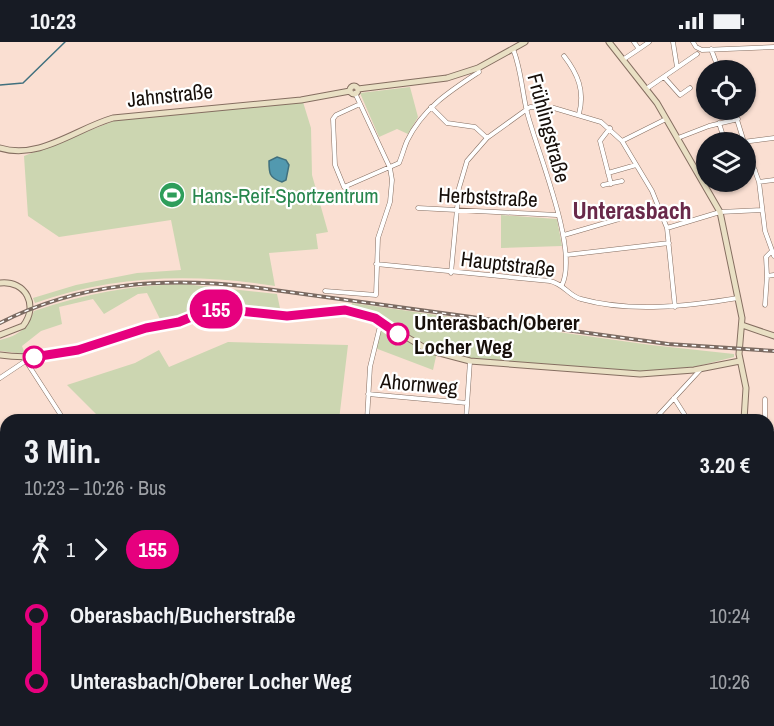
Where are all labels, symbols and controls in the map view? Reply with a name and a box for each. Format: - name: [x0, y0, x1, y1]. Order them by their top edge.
- text: 10:23: [30, 6, 76, 36]
- map controls: [696, 60, 756, 192]
- button: locate: [696, 60, 756, 120]
- street label: Frühlingstraße: [521, 70, 577, 186]
- street label: Jahnstraße: [126, 76, 214, 114]
- button: layers: [696, 132, 756, 192]
- sports icon: Hans-Reif-Sportzentrum: [157, 180, 187, 210]
- street label: Herbststraße: [438, 180, 538, 214]
- place label: Hans-Reif-Sportzentrum: [192, 181, 379, 210]
- district label: Unterasbach: [572, 194, 692, 226]
- street label: Hauptstraße: [459, 244, 557, 284]
- line badge: 155: [182, 290, 250, 328]
- text: 155: [202, 295, 230, 324]
- place label: Unterasbach/Oberer Locher Weg: [414, 308, 580, 361]
- marker: Unterasbach/Oberer Locher Weg: [387, 323, 409, 345]
- unlabelled marker: [23, 346, 45, 368]
- street label: Ahornweg: [378, 366, 459, 402]
- text: 3 Min.: [24, 429, 101, 473]
- text: 3.20 €: [700, 450, 750, 480]
- text: 10:23 – 10:26 · Bus: [24, 474, 166, 501]
- icon: walk: [24, 533, 57, 566]
- icon: forward: [84, 533, 117, 566]
- text: 155: [138, 535, 167, 564]
- text: 1: [66, 536, 75, 563]
- text: Oberasbach/Bucherstraße: [70, 600, 296, 630]
- text: 10:24: [709, 602, 750, 629]
- text: Unterasbach/Oberer Locher Weg: [70, 666, 351, 696]
- text: 10:26: [709, 668, 750, 695]

